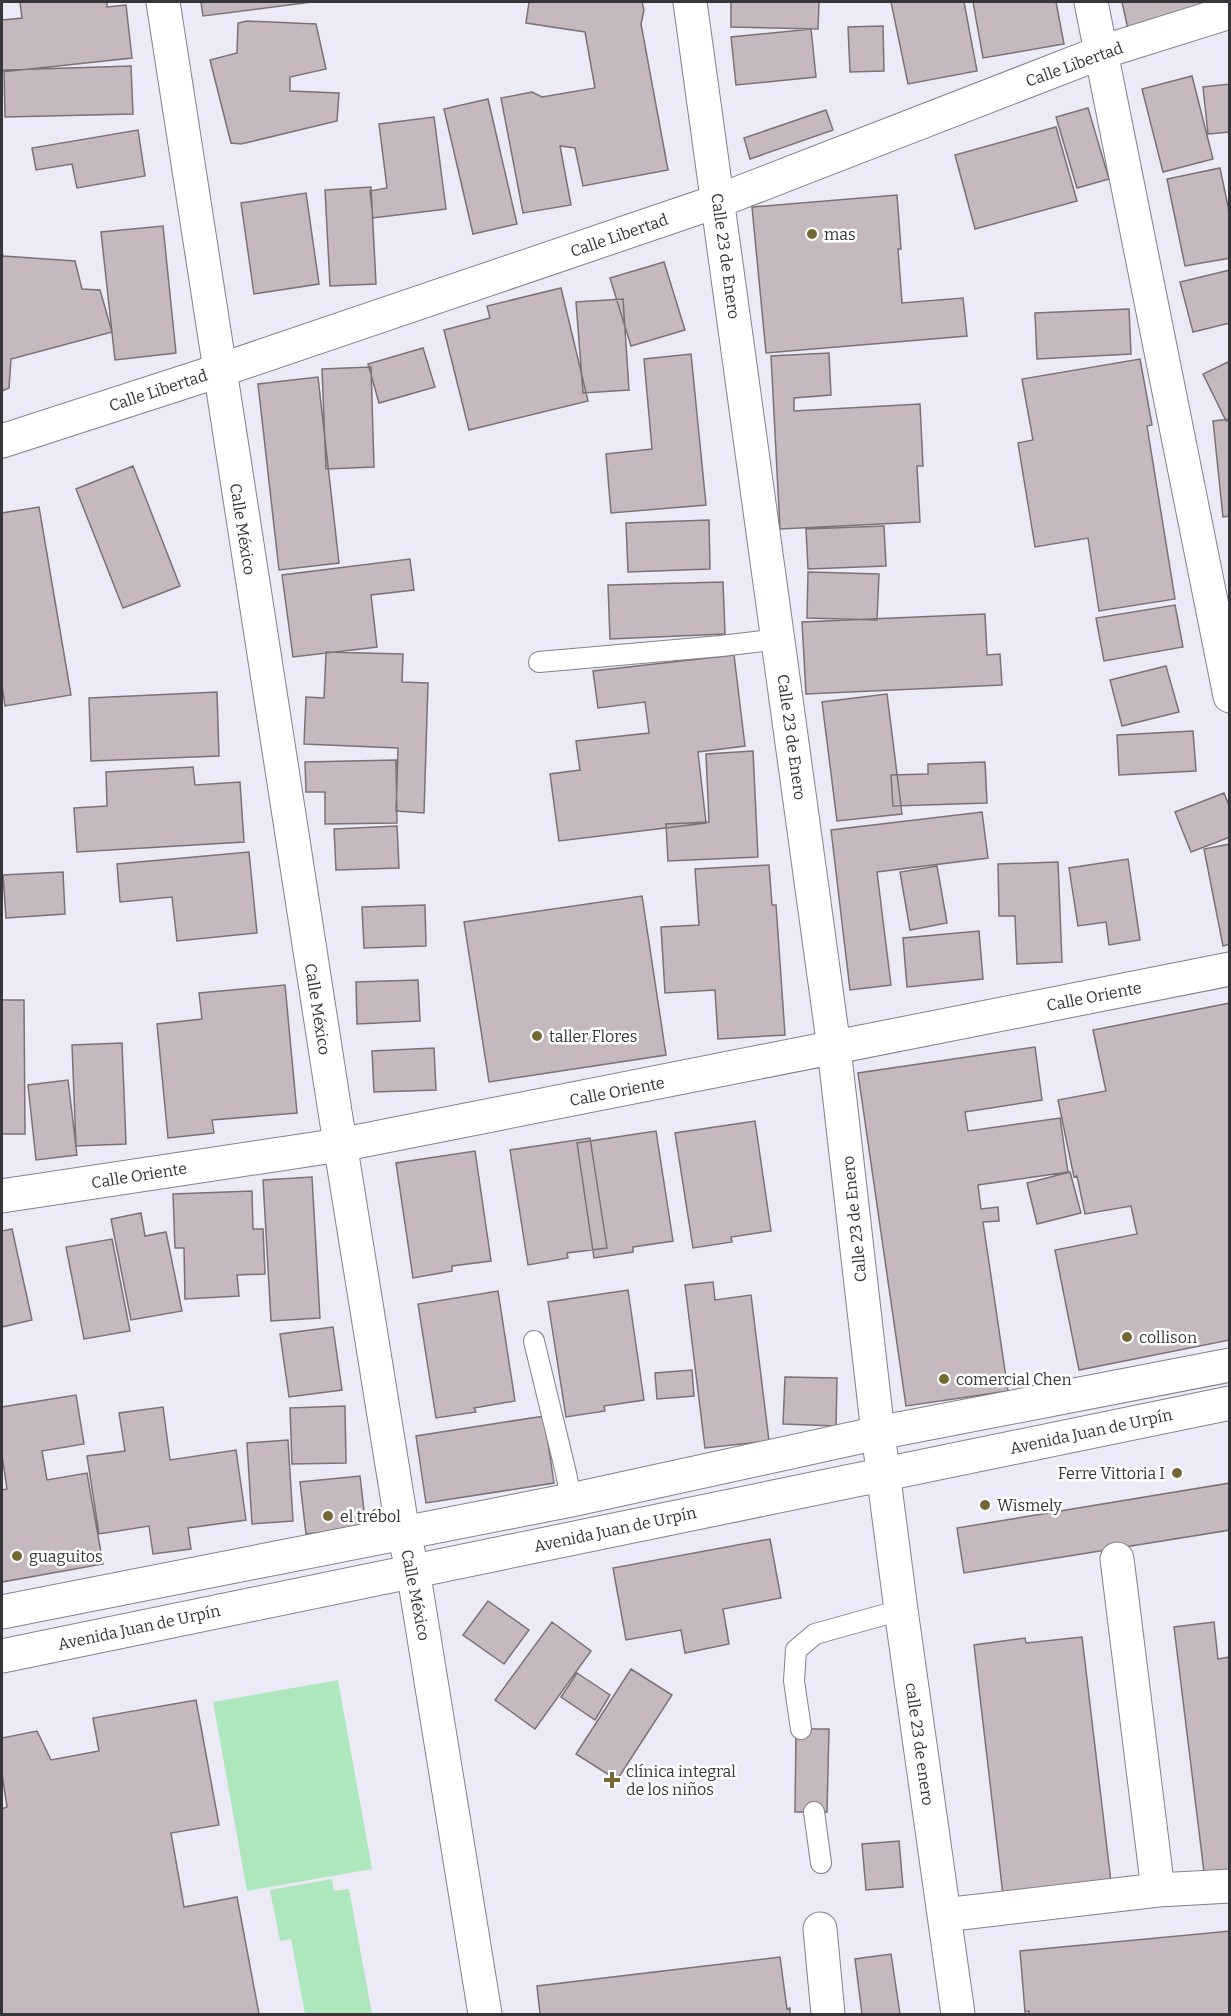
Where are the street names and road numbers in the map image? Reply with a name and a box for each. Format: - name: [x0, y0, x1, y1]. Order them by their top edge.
- street label: Calle Libertad: [1023, 38, 1126, 91]
- street label: Calle 23 de Enero: [707, 192, 744, 320]
- street label: Calle Libertad: [568, 210, 671, 261]
- street label: Calle Libertad: [107, 365, 210, 415]
- street label: Calle México: [226, 482, 259, 576]
- street label: Calle 23 de Enero: [773, 673, 810, 801]
- street label: Calle México: [301, 962, 334, 1056]
- street label: Calle Oriente: [1045, 978, 1143, 1015]
- street label: Calle Oriente: [568, 1073, 666, 1110]
- street label: Calle 23 de Enero: [838, 1155, 871, 1283]
- street label: Calle Oriente: [90, 1159, 188, 1192]
- street label: Avenida Juan de Urpín: [1008, 1405, 1174, 1458]
- street label: Avenida Juan de Urpín: [532, 1503, 698, 1556]
- street label: Calle México: [397, 1548, 434, 1642]
- street label: Avenida Juan de Urpín: [56, 1601, 222, 1654]
- street label: calle 23 de enero: [901, 1681, 938, 1807]

